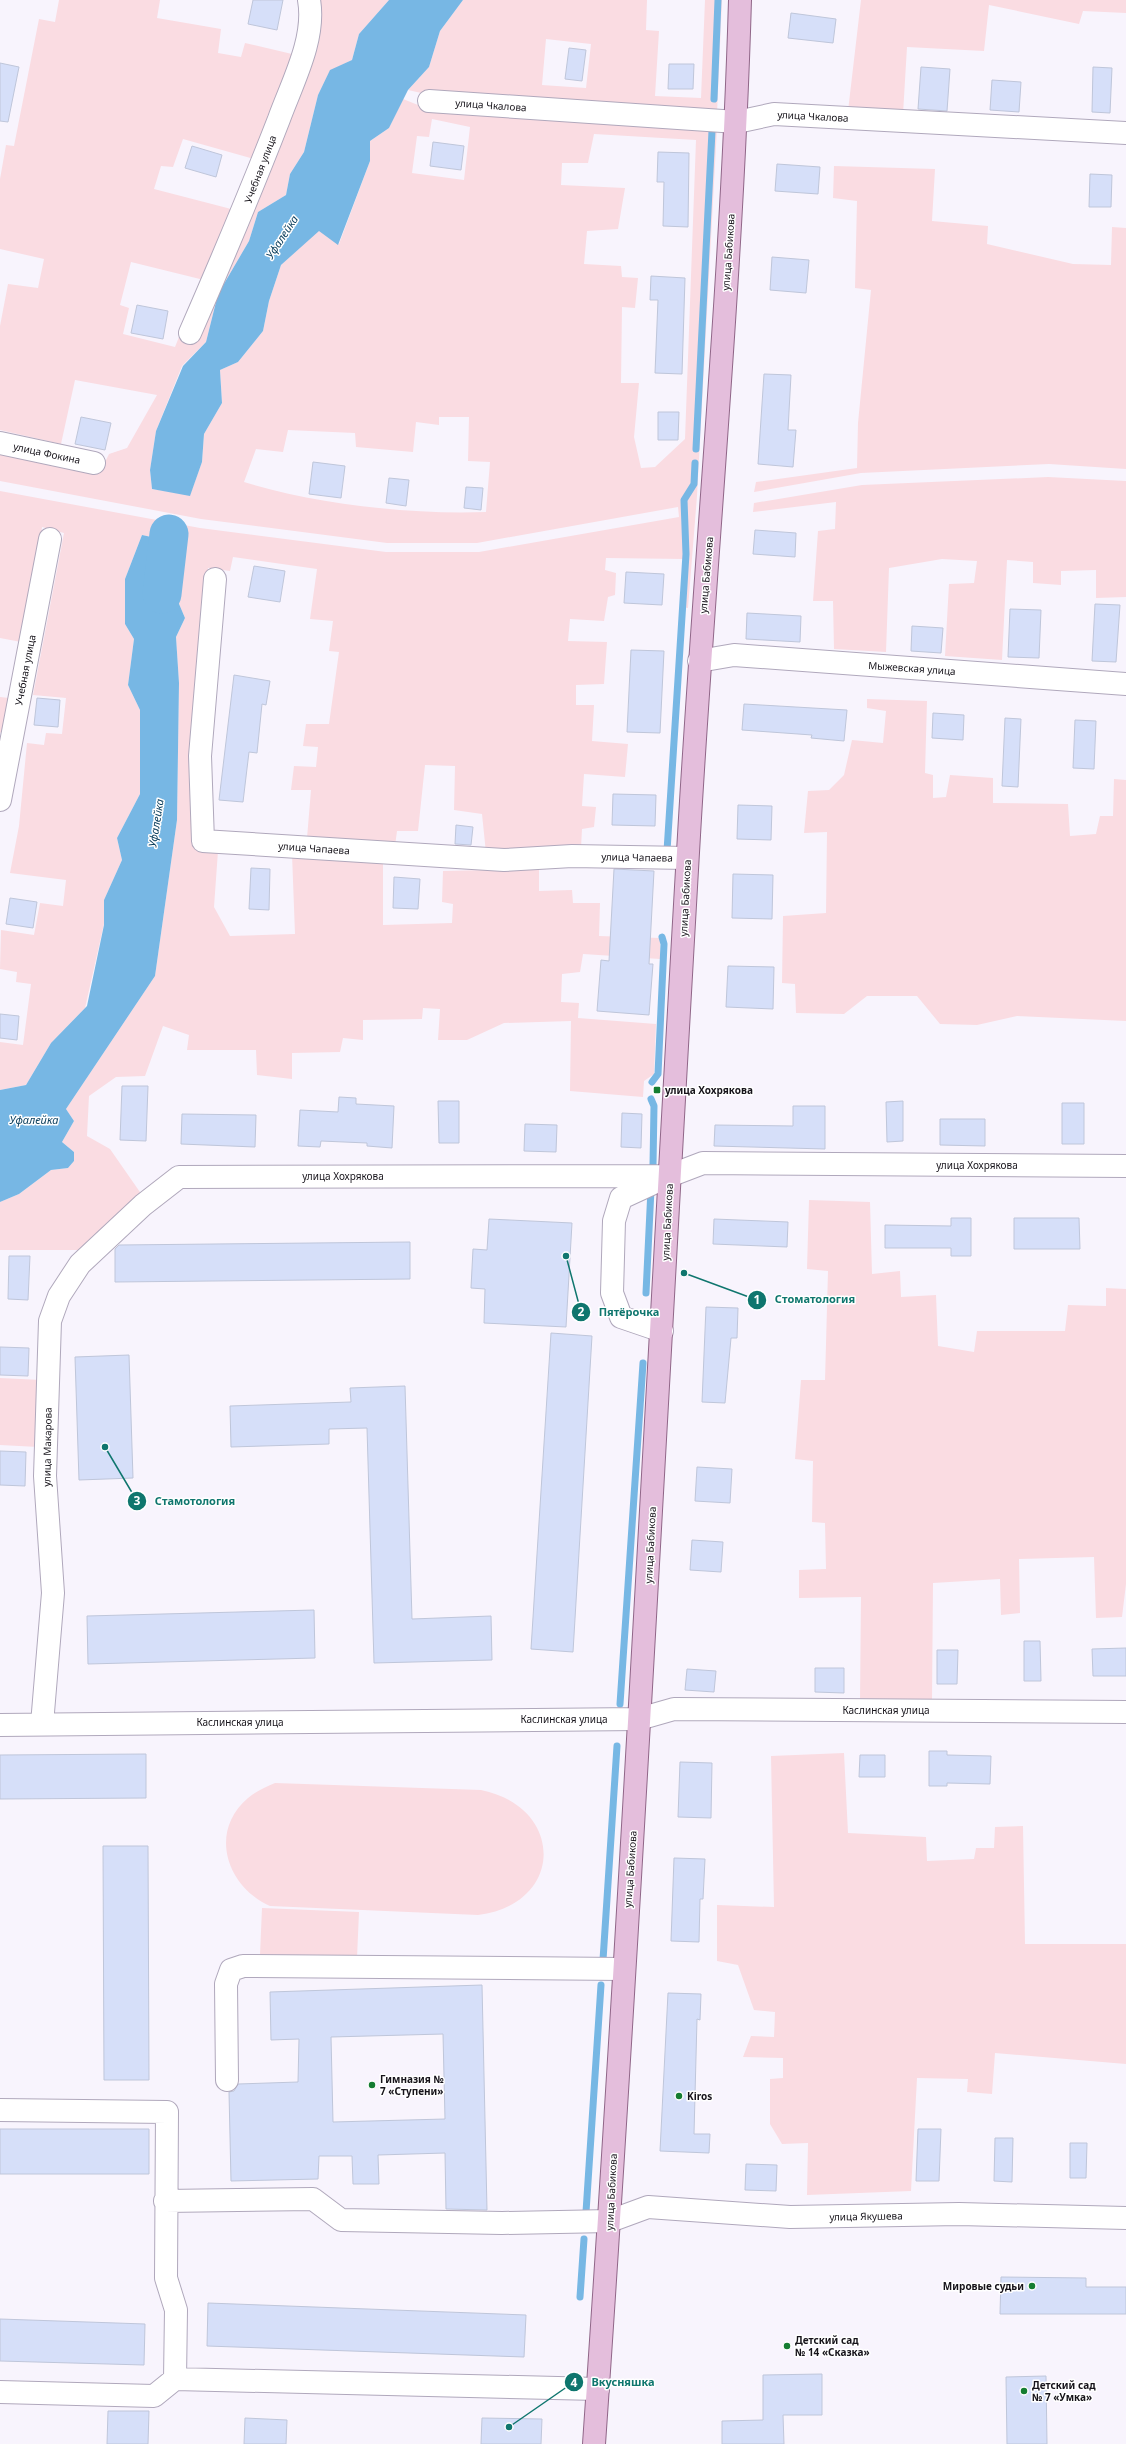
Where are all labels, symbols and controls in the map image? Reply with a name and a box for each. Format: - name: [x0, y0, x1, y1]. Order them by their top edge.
- street label: улица Чкалова: [455, 96, 527, 114]
- street label: улица Чкалова: [777, 107, 849, 125]
- street label: Учебная улица: [241, 133, 279, 205]
- water label: Уфалейка: [262, 212, 301, 261]
- street label: улица Бабикова: [718, 213, 738, 291]
- street label: улица Фокина: [12, 439, 82, 467]
- street label: улица Бабикова: [696, 536, 716, 614]
- street label: Учебная улица: [11, 633, 39, 707]
- street label: Мыжевская улица: [868, 658, 956, 678]
- water label: Уфалейка: [144, 798, 167, 848]
- street label: улица Чапаева: [278, 839, 350, 857]
- street label: улица Чапаева: [601, 849, 673, 865]
- street label: улица Бабикова: [676, 859, 694, 937]
- place label: улица Хохрякова: [664, 1083, 753, 1097]
- marker: улица Хохрякова: [652, 1085, 662, 1095]
- water label: Уфалейка: [10, 1112, 58, 1127]
- street label: улица Хохрякова: [936, 1158, 1018, 1172]
- street label: улица Хохрякова: [302, 1169, 384, 1183]
- street label: улица Бабикова: [658, 1183, 676, 1261]
- callout: Стоматология: [747, 1288, 863, 1311]
- text: 1: [754, 1291, 760, 1308]
- text: Стоматология: [775, 1291, 855, 1306]
- callout: Пятёрочка: [571, 1301, 668, 1324]
- text: 2: [578, 1303, 585, 1320]
- text: Пятёрочка: [599, 1304, 659, 1319]
- street label: улица Макарова: [39, 1407, 55, 1487]
- callout: Стамотология: [127, 1489, 243, 1512]
- text: 3: [134, 1492, 141, 1509]
- text: Стамотология: [155, 1493, 235, 1508]
- street label: улица Бабикова: [641, 1506, 659, 1584]
- street label: Каслинская улица: [842, 1703, 930, 1717]
- street label: Каслинская улица: [520, 1712, 608, 1726]
- street label: Каслинская улица: [196, 1715, 284, 1729]
- street label: улица Бабикова: [620, 1830, 640, 1908]
- place label: Гимназия № 7 «Ступени»: [380, 2072, 444, 2098]
- marker: Гимназия № 7 «Ступени»: [367, 2080, 377, 2090]
- place label: Kiros: [687, 2089, 712, 2103]
- marker: Kiros: [674, 2091, 684, 2101]
- street label: улица Бабикова: [602, 2153, 620, 2231]
- street label: улица Якушева: [829, 2208, 903, 2224]
- place label: Мировые судьи: [943, 2279, 1024, 2293]
- marker: Мировые судьи: [1027, 2281, 1037, 2291]
- place label: Детский сад № 14 «Сказка»: [795, 2333, 870, 2359]
- marker: Детский сад № 14 «Сказка»: [782, 2341, 792, 2351]
- callout: Вкусняшка: [564, 2371, 663, 2394]
- text: 4: [571, 2374, 578, 2391]
- text: Вкусняшка: [591, 2374, 655, 2389]
- place label: Детский сад № 7 «Умка»: [1032, 2378, 1096, 2404]
- marker: Детский сад № 7 «Умка»: [1019, 2386, 1029, 2396]

